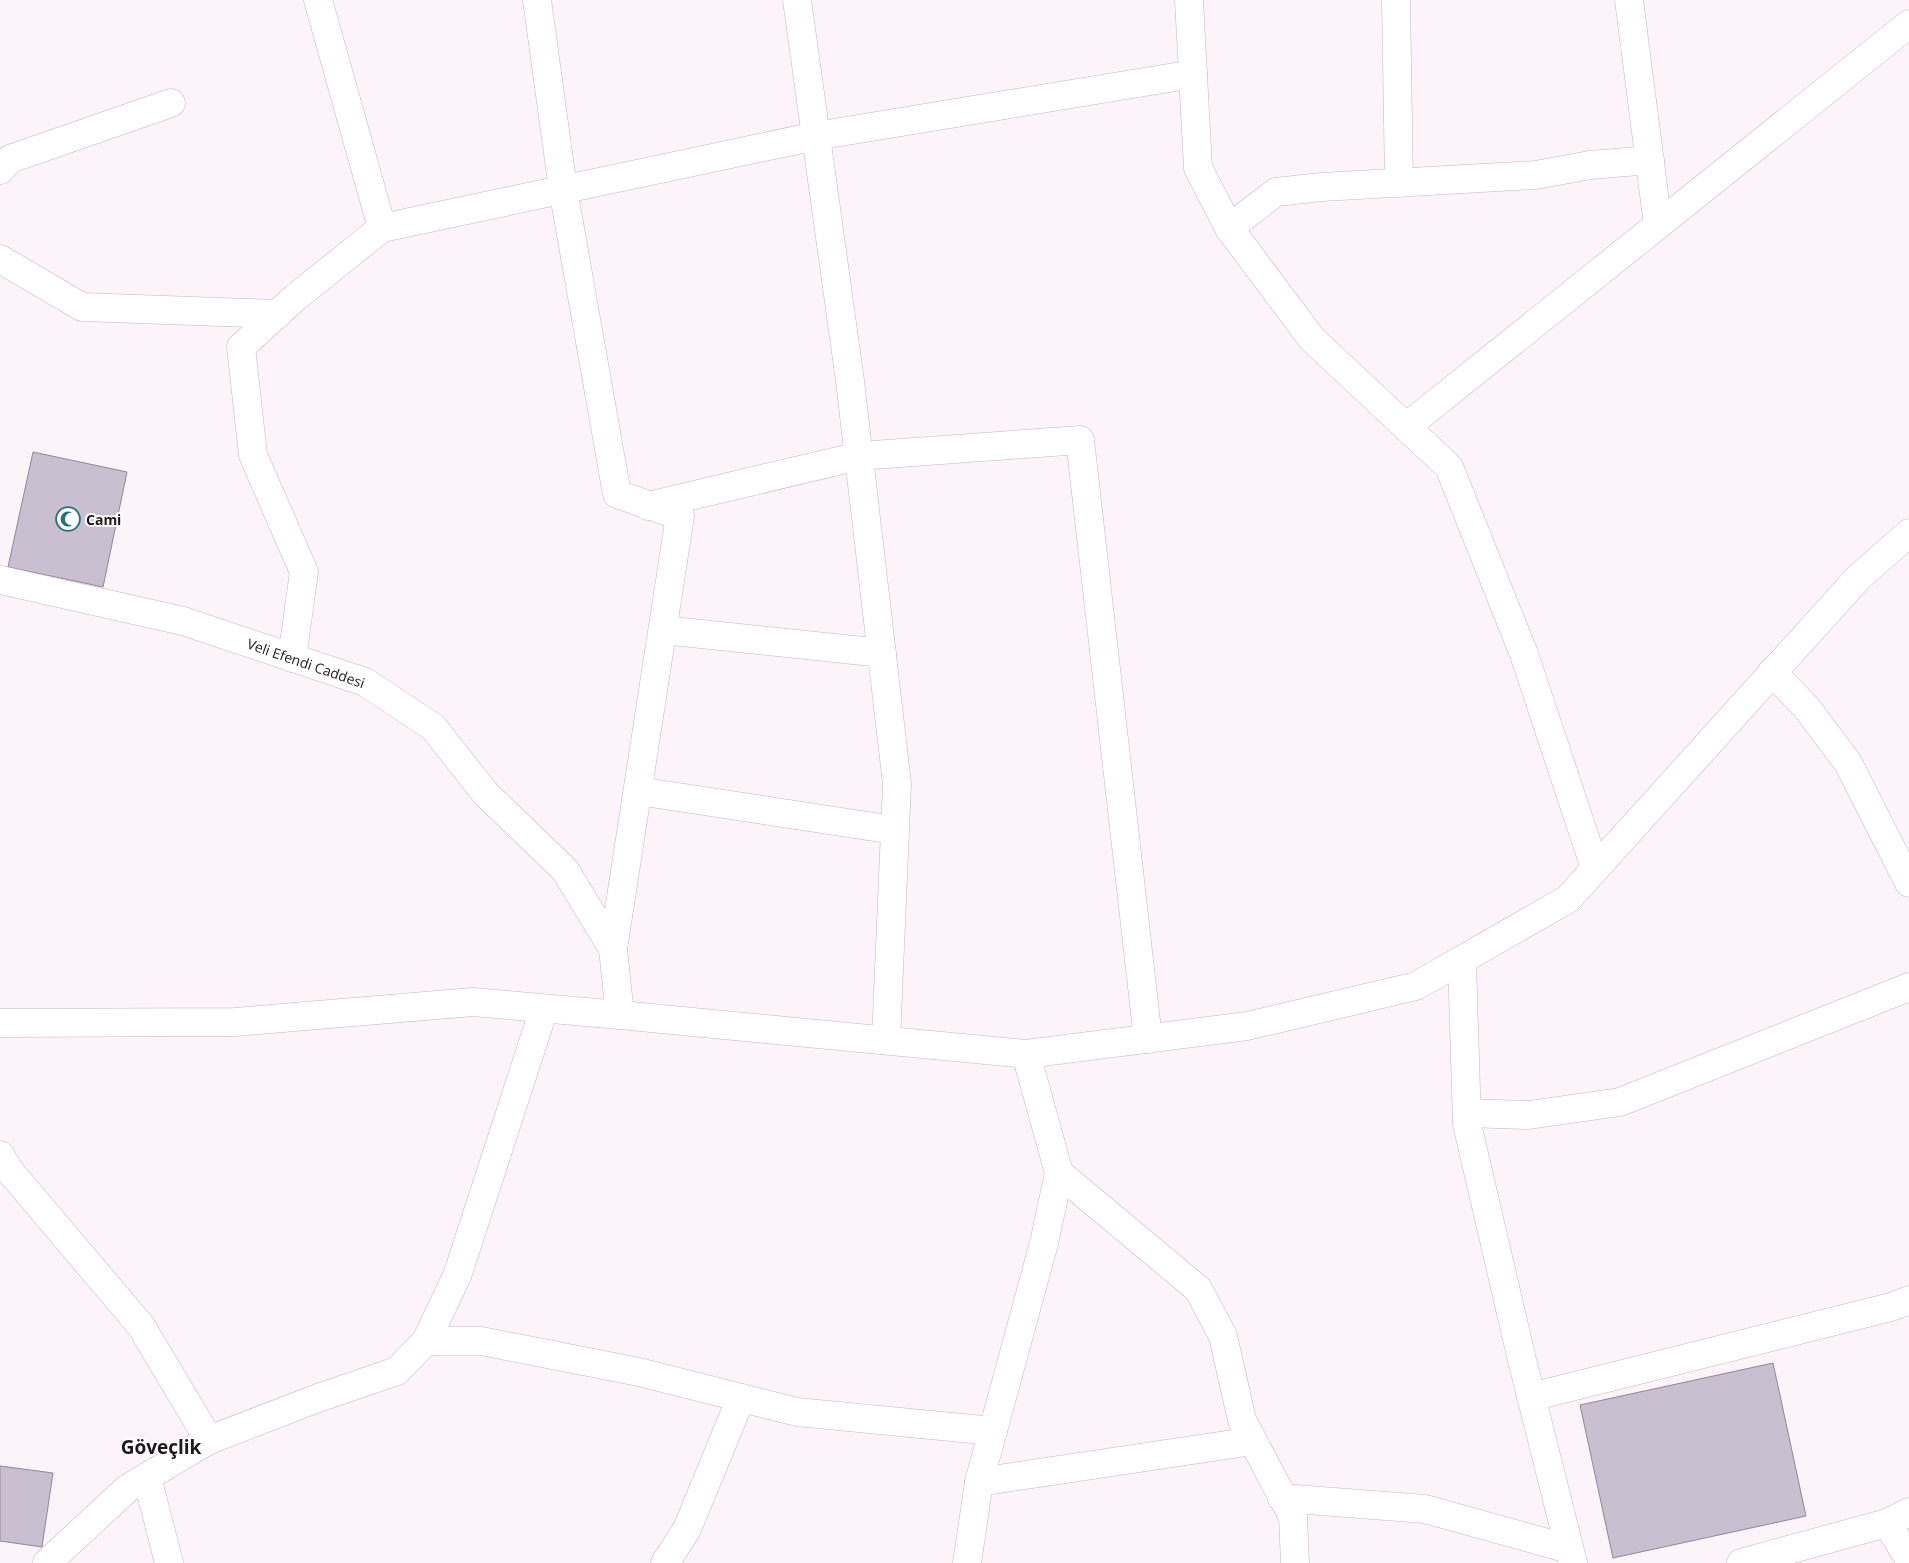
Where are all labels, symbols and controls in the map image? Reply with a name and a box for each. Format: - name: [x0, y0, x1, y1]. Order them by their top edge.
- mosque icon: Cami: [55, 506, 81, 532]
- place label: Cami: [86, 510, 121, 529]
- street label: Veli Efendi Caddesi: [245, 634, 367, 692]
- district label: Göveçlik: [121, 1434, 202, 1460]

